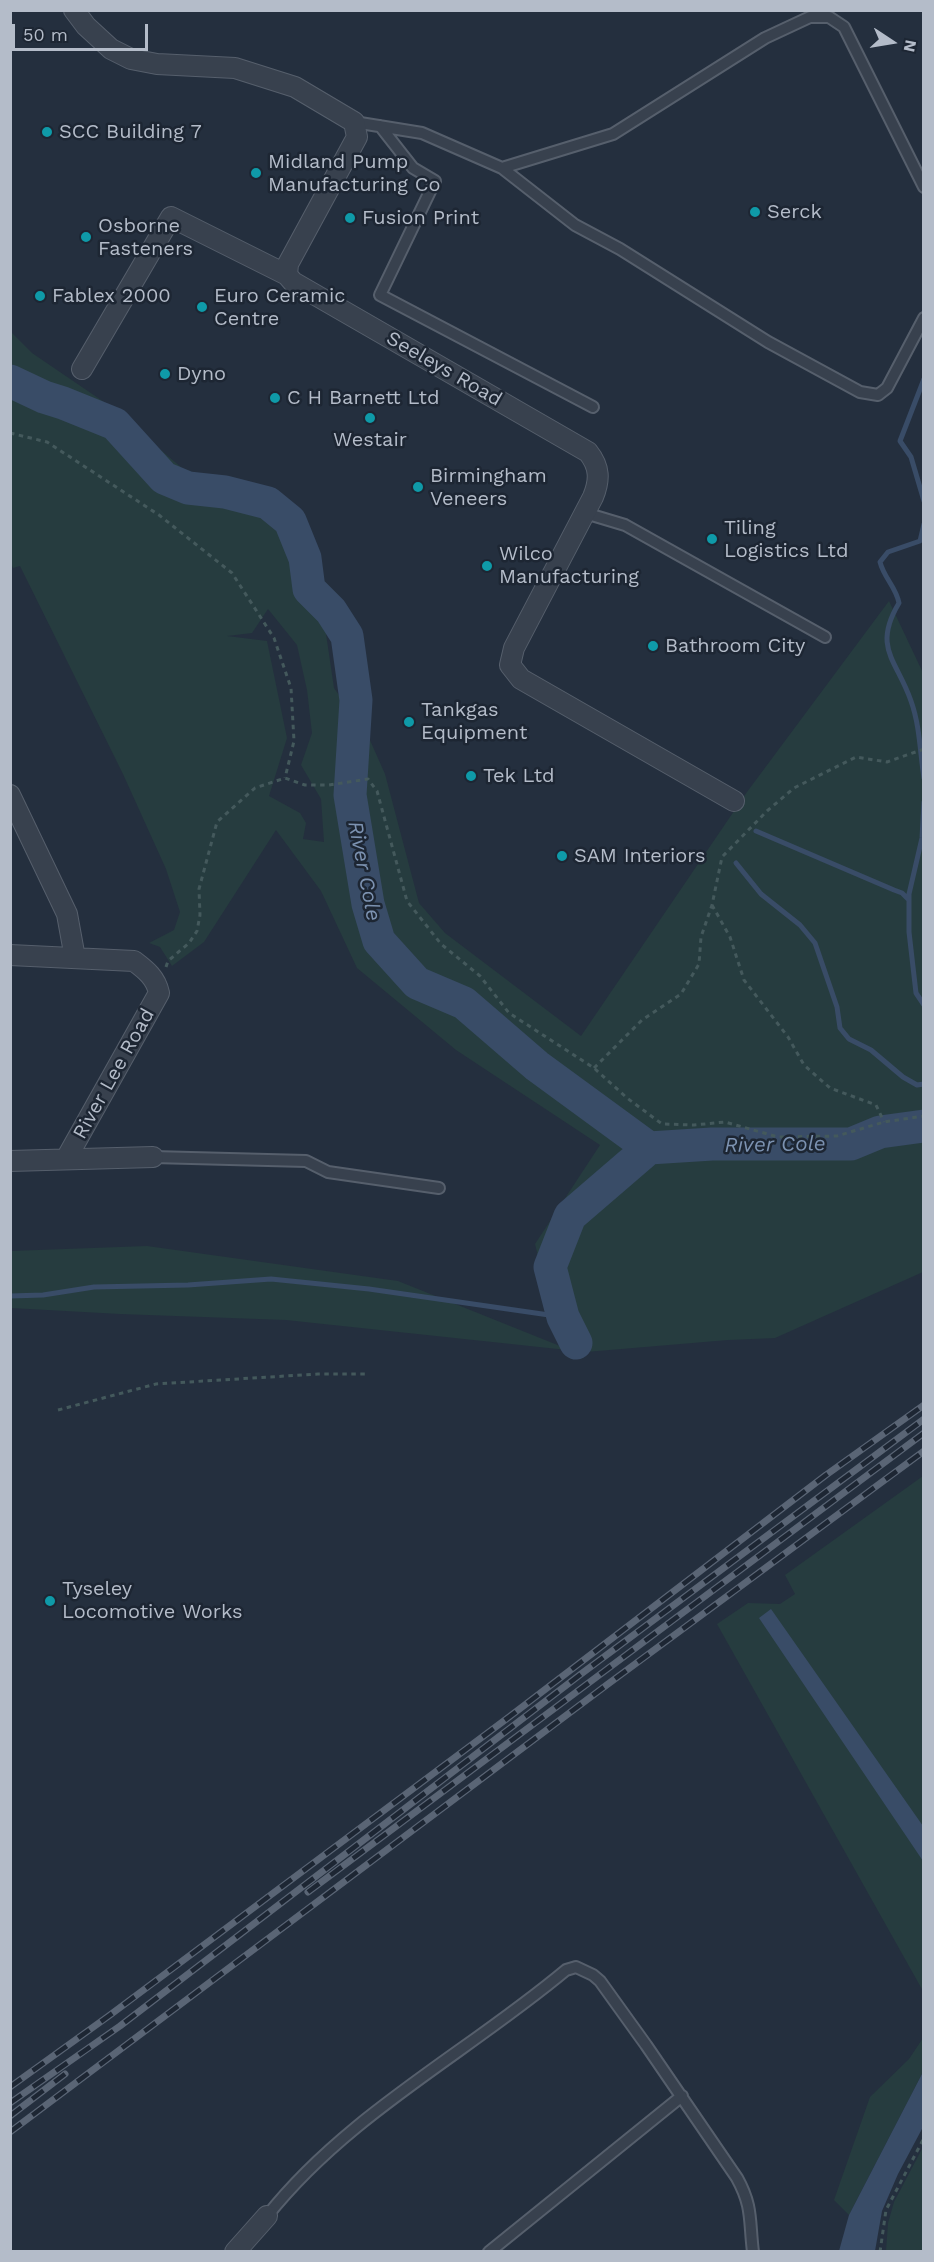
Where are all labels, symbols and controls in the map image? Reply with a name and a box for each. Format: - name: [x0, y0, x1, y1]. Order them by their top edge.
- scale bar: [15, 12, 152, 50]
- north arrow: [862, 12, 922, 72]
- text: 50 m: [23, 24, 68, 45]
- text: N: [900, 38, 921, 54]
- place label: SCC Building 7: [59, 120, 202, 144]
- marker: SCC Building 7: [40, 125, 54, 139]
- place label: Midland Pump Manufacturing Co: [268, 150, 441, 197]
- marker: Midland Pump Manufacturing Co: [249, 166, 263, 180]
- place label: Serck: [767, 200, 822, 224]
- marker: Serck: [748, 205, 762, 219]
- place label: Fusion Print: [362, 206, 479, 230]
- marker: Fusion Print: [343, 211, 357, 225]
- place label: Osborne Fasteners: [98, 214, 193, 261]
- marker: Osborne Fasteners: [79, 230, 93, 244]
- place label: Fablex 2000: [52, 284, 171, 308]
- place label: Euro Ceramic Centre: [214, 284, 345, 331]
- marker: Fablex 2000: [33, 289, 47, 303]
- marker: Euro Ceramic Centre: [195, 300, 209, 314]
- street label: Seeleys Road: [382, 326, 506, 412]
- place label: Dyno: [177, 362, 226, 386]
- marker: Dyno: [158, 367, 172, 381]
- place label: C H Barnett Ltd: [287, 386, 439, 410]
- marker: C H Barnett Ltd: [268, 391, 282, 405]
- marker: Westair: [363, 411, 377, 425]
- place label: Westair: [333, 428, 407, 452]
- place label: Birmingham Veneers: [430, 464, 547, 511]
- marker: Birmingham Veneers: [411, 480, 425, 494]
- place label: Tiling Logistics Ltd: [724, 516, 848, 563]
- marker: Tiling Logistics Ltd: [705, 532, 719, 546]
- place label: Wilco Manufacturing: [499, 542, 639, 589]
- marker: Wilco Manufacturing: [480, 559, 494, 573]
- place label: Bathroom City: [665, 634, 805, 658]
- marker: Bathroom City: [646, 639, 660, 653]
- place label: Tankgas Equipment: [421, 698, 527, 745]
- marker: Tankgas Equipment: [402, 715, 416, 729]
- place label: Tek Ltd: [483, 764, 555, 788]
- marker: Tek Ltd: [464, 769, 478, 783]
- water label: River Cole: [342, 819, 386, 923]
- place label: SAM Interiors: [574, 844, 705, 868]
- marker: SAM Interiors: [555, 849, 569, 863]
- street label: River Lee Road: [68, 1004, 160, 1144]
- water label: River Cole: [724, 1132, 826, 1158]
- place label: Tyseley Locomotive Works: [62, 1577, 243, 1624]
- marker: Tyseley Locomotive Works: [43, 1594, 57, 1608]

